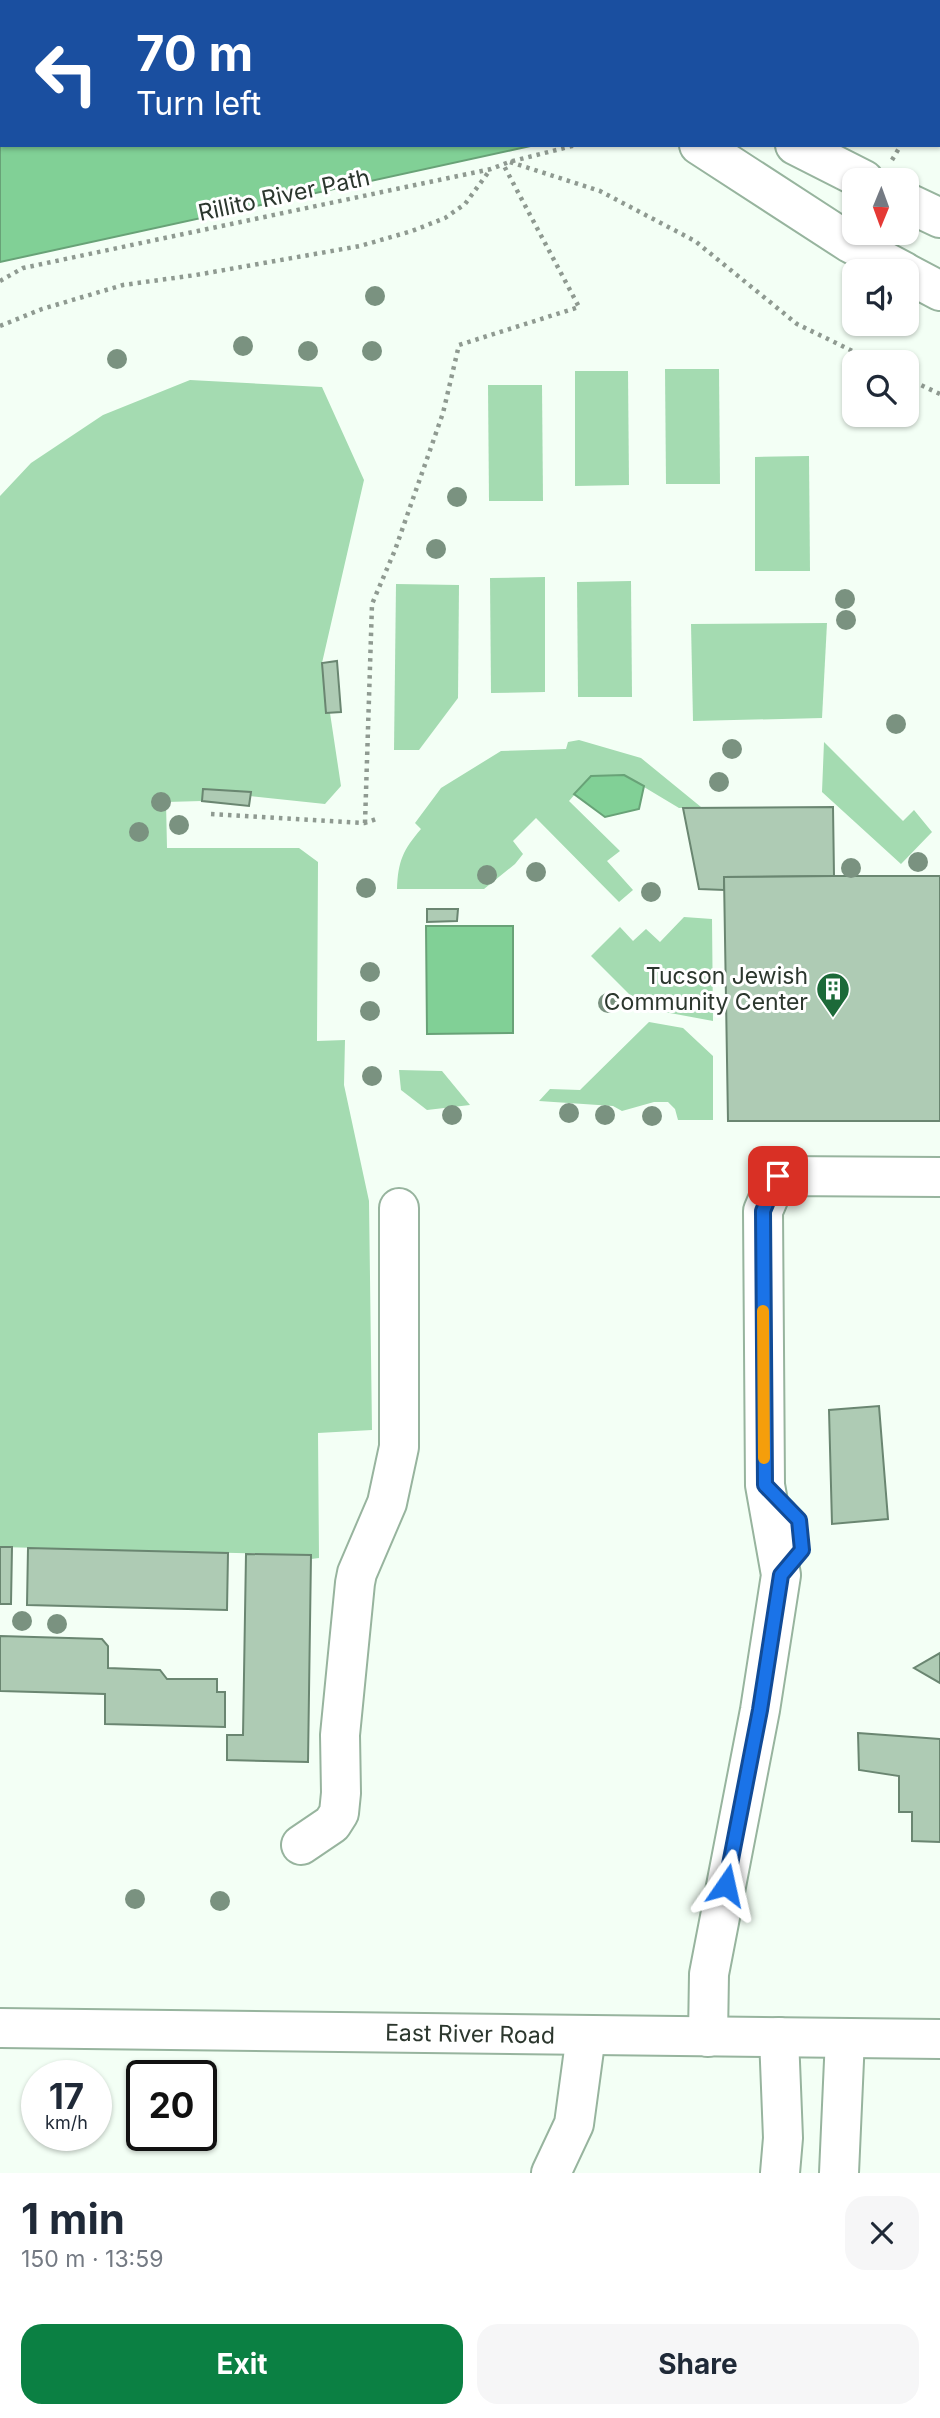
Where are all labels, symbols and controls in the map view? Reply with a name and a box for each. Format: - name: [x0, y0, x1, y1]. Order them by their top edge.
- text: 70 m: [136, 24, 253, 83]
- icon: left: [21, 28, 112, 119]
- text: Turn left: [136, 84, 261, 123]
- street label: Rillito River Path: [196, 163, 372, 227]
- north arrow: [842, 168, 919, 245]
- map controls: [842, 168, 919, 427]
- button: sound: [842, 259, 919, 336]
- button: search: [842, 350, 919, 427]
- place label: Tucson Jewish Community Center: [604, 962, 808, 1016]
- building icon: Tucson Jewish Community Center: [814, 970, 852, 1019]
- pin: [748, 1146, 808, 1206]
- icon: arrive: [759, 1157, 797, 1195]
- position arrow: [689, 1848, 763, 1922]
- street label: East River Road: [385, 2019, 555, 2049]
- speed limit sign: 20: [126, 2060, 217, 2151]
- text: 17: [49, 2075, 84, 2117]
- text: km/h: [45, 2112, 88, 2133]
- text: 1 min: [21, 2193, 125, 2244]
- button: close: [845, 2196, 919, 2270]
- text: 150 m · 13:59: [21, 2245, 163, 2273]
- button: Exit: [21, 2324, 463, 2404]
- button: Share: [477, 2324, 919, 2404]

